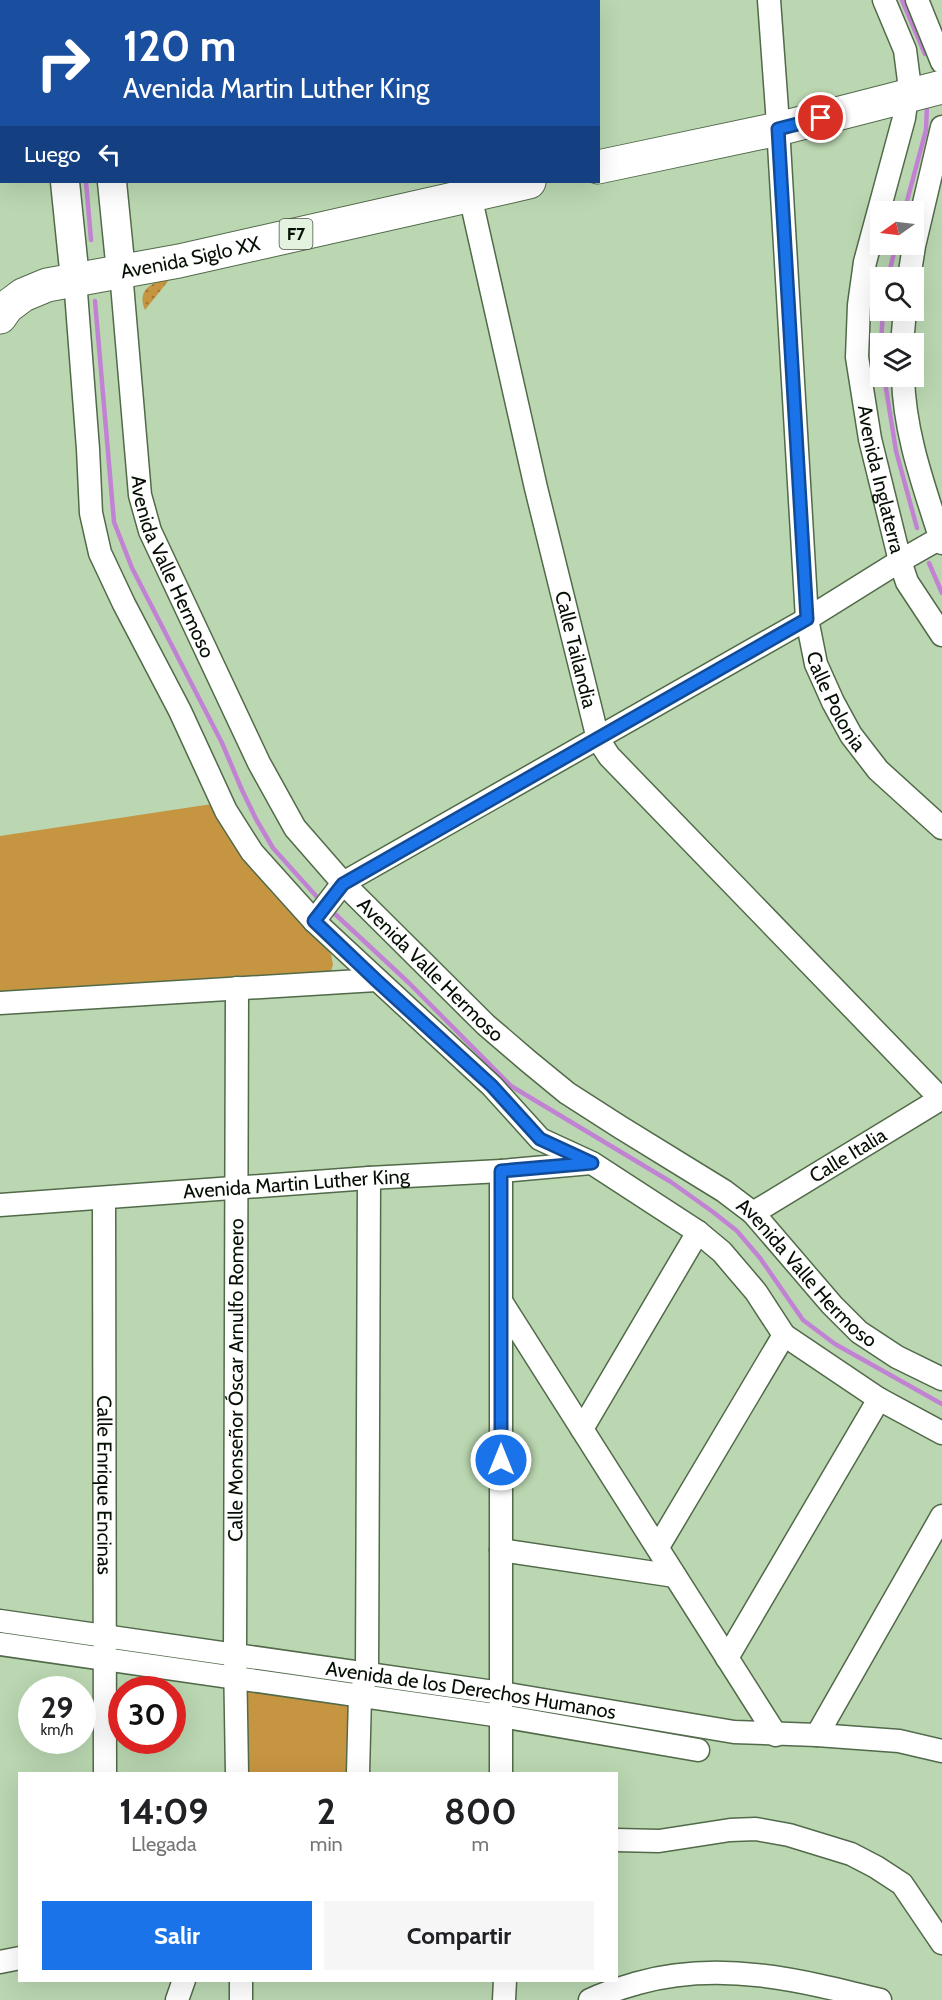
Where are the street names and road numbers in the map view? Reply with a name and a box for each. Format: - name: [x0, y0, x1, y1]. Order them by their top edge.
- road number: F7: [280, 219, 312, 249]
- street label: Avenida Siglo XX: [119, 231, 262, 283]
- street label: Avenida Inglaterra: [853, 403, 910, 556]
- street label: Avenida Valle Hermoso: [126, 474, 220, 662]
- street label: Calle Tailandia: [550, 588, 602, 711]
- street label: Calle Polonia: [802, 649, 871, 756]
- street label: Avenida Valle Hermoso: [353, 892, 509, 1047]
- street label: Calle Italia: [805, 1123, 891, 1188]
- street label: Avenida Martin Luther King: [182, 1164, 411, 1204]
- street label: Avenida Valle Hermoso: [732, 1193, 881, 1352]
- street label: Calle Monseñor Óscar Arnulfo Romero: [223, 1218, 248, 1542]
- street label: Calle Enrique Encinas: [92, 1395, 117, 1575]
- street label: Avenida de los Derechos Humanos: [324, 1656, 618, 1724]

